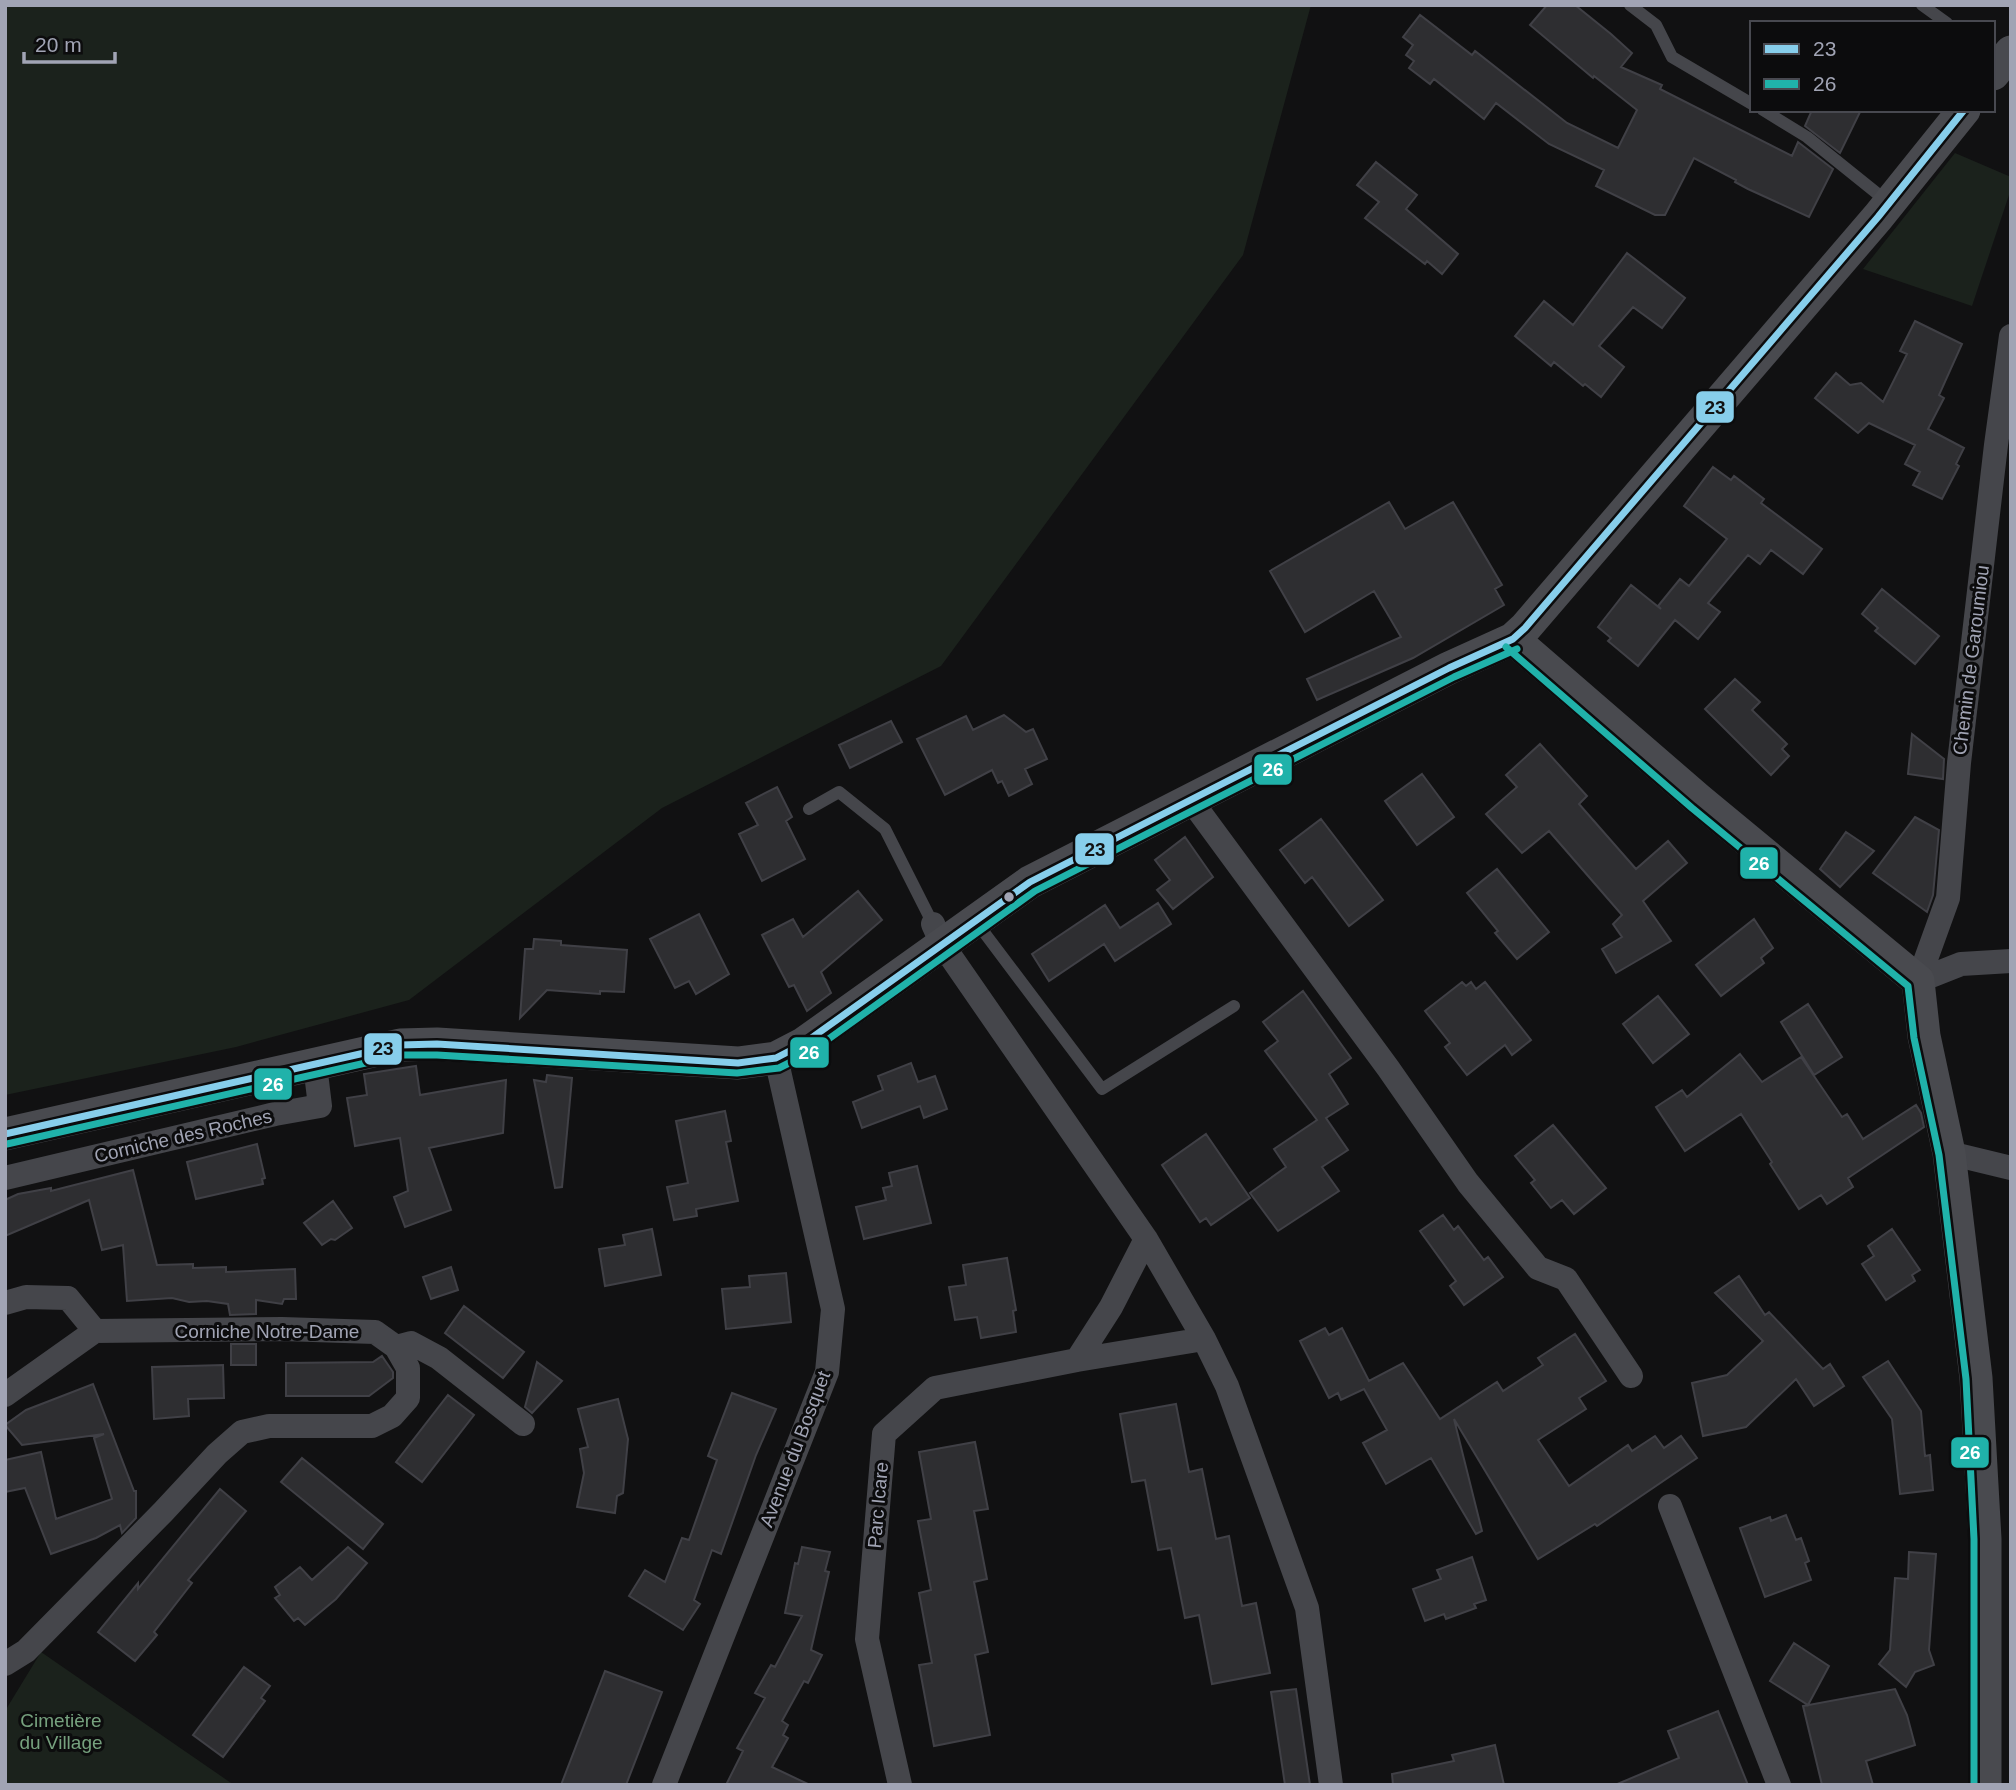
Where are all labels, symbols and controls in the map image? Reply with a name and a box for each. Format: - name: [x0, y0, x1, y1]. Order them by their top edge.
- scale bar: [24, 21, 116, 65]
- legend: [1750, 21, 1995, 112]
- text: 20 m: [35, 33, 82, 56]
- text: 23: [1813, 37, 1836, 60]
- text: 26: [1813, 72, 1836, 95]
- line badge: 23: [1695, 390, 1735, 424]
- text: 23: [1704, 397, 1726, 418]
- street label: Chemin de Garoumiou: [1949, 564, 1993, 756]
- line badge: 26: [1253, 753, 1293, 786]
- text: 26: [1262, 759, 1284, 780]
- line badge: 23: [1074, 832, 1115, 866]
- text: 23: [1084, 839, 1106, 860]
- line badge: 26: [1739, 846, 1779, 880]
- text: 26: [1748, 853, 1770, 874]
- unlabelled marker: [1002, 890, 1016, 904]
- line badge: 23: [363, 1032, 403, 1066]
- line badge: 26: [789, 1036, 830, 1069]
- text: 23: [372, 1038, 394, 1059]
- text: 26: [798, 1042, 820, 1063]
- line badge: 26: [253, 1067, 293, 1101]
- text: 26: [262, 1074, 284, 1095]
- street label: Corniche des Roches: [92, 1105, 274, 1167]
- street label: Corniche Notre-Dame: [175, 1321, 359, 1342]
- street label: Avenue du Bosquet: [756, 1367, 835, 1530]
- line badge: 26: [1950, 1436, 1990, 1469]
- text: 26: [1959, 1442, 1981, 1463]
- street label: Parc Icare: [864, 1461, 892, 1549]
- park label: Cimetière du Village: [19, 1710, 103, 1753]

